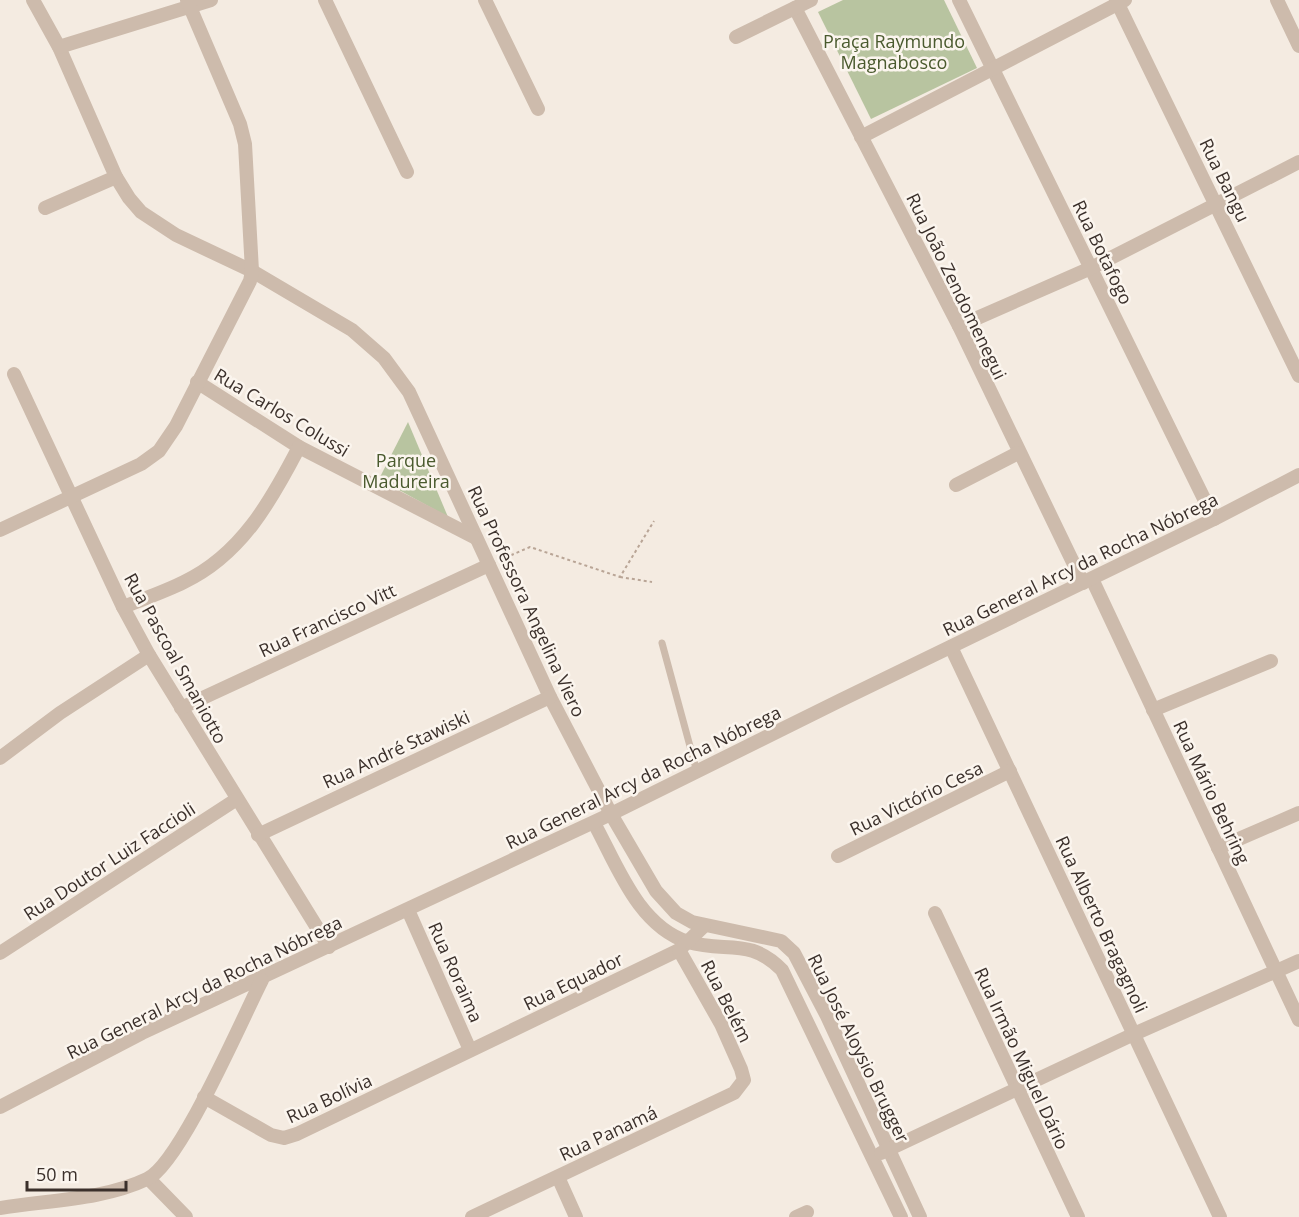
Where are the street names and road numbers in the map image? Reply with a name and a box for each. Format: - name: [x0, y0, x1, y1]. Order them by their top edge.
- street label: Rua Bangu: [1194, 134, 1256, 226]
- street label: Rua João Zendomenegui: [901, 189, 1013, 383]
- street label: Rua Botafogo: [1067, 196, 1139, 308]
- street label: Rua Carlos Colussi: [210, 362, 354, 462]
- street label: Rua Professora Angelina Viero: [463, 481, 591, 721]
- street label: Rua General Arcy da Rocha Nóbrega: [938, 487, 1222, 641]
- street label: Rua Pascoal Smaniotto: [119, 568, 233, 748]
- street label: Rua Francisco Vitt: [255, 578, 399, 662]
- street label: Rua General Arcy da Rocha Nóbrega: [501, 700, 785, 854]
- street label: Rua André Stawiski: [319, 704, 473, 794]
- street label: Rua Mário Behring: [1168, 716, 1256, 868]
- street label: Rua Victório Cesa: [845, 755, 987, 841]
- street label: Rua Doutor Luiz Faccioli: [19, 796, 199, 926]
- street label: Rua Alberto Bragagnoli: [1050, 832, 1154, 1016]
- street label: Rua General Arcy da Rocha Nóbrega: [62, 910, 346, 1064]
- street label: Rua Roraima: [423, 918, 489, 1026]
- street label: Rua Equador: [519, 946, 627, 1015]
- street label: Rua José Aloysio Brugger: [803, 950, 916, 1147]
- street label: Rua Belém: [696, 956, 758, 1046]
- street label: Rua Irmão Miguel Dário: [969, 963, 1075, 1153]
- street label: Rua Bolívia: [282, 1068, 376, 1128]
- street label: Rua Panamá: [555, 1100, 661, 1166]

